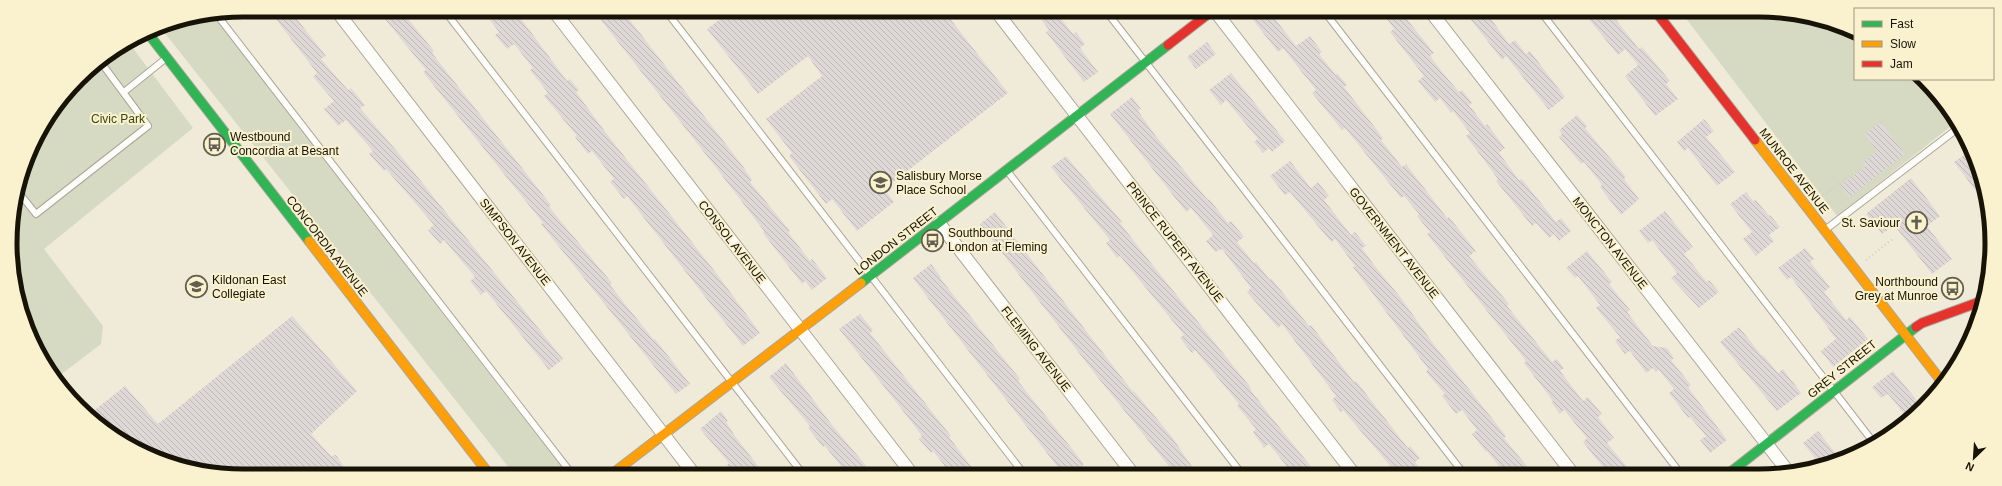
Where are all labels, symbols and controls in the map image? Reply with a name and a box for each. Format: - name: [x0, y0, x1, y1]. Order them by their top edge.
- legend: [1854, 8, 1994, 80]
- text: Fast: [1890, 17, 1914, 31]
- text: Slow: [1890, 37, 1916, 51]
- text: Jam: [1890, 57, 1913, 71]
- park label: Civic Park: [91, 112, 146, 126]
- street label: MUNROE AVENUE: [1756, 126, 1832, 216]
- place label: Westbound Concordia at Besant: [230, 130, 339, 158]
- bus stop icon: Westbound Concordia at Besant: [202, 131, 228, 157]
- place label: Salisbury Morse Place School: [896, 169, 982, 197]
- school or university icon: Salisbury Morse Place School: [868, 170, 894, 196]
- street label: PRINCE RUPERT AVENUE: [1124, 179, 1226, 305]
- street label: GOVERNMENT AVENUE: [1346, 185, 1442, 301]
- street label: CONCORDIA AVENUE: [283, 193, 371, 299]
- street label: MONCTON AVENUE: [1570, 194, 1650, 292]
- street label: SIMPSON AVENUE: [477, 196, 553, 288]
- street label: CONSOL AVENUE: [695, 198, 769, 286]
- street label: LONDON STREET: [851, 204, 941, 278]
- church icon: St. Saviour: [1903, 210, 1929, 236]
- place label: St. Saviour: [1841, 216, 1900, 230]
- place label: Southbound London at Fleming: [948, 226, 1047, 254]
- bus stop icon: Southbound London at Fleming: [920, 227, 946, 253]
- place label: Kildonan East Collegiate: [212, 273, 287, 301]
- school or university icon: Kildonan East Collegiate: [183, 274, 209, 300]
- place label: Northbound Grey at Munroe: [1855, 275, 1938, 303]
- bus stop icon: Northbound Grey at Munroe: [1940, 276, 1966, 302]
- street label: FLEMING AVENUE: [998, 304, 1074, 394]
- street label: GREY STREET: [1805, 337, 1880, 401]
- north arrow: [1954, 438, 1994, 478]
- text: N: [1964, 460, 1976, 474]

